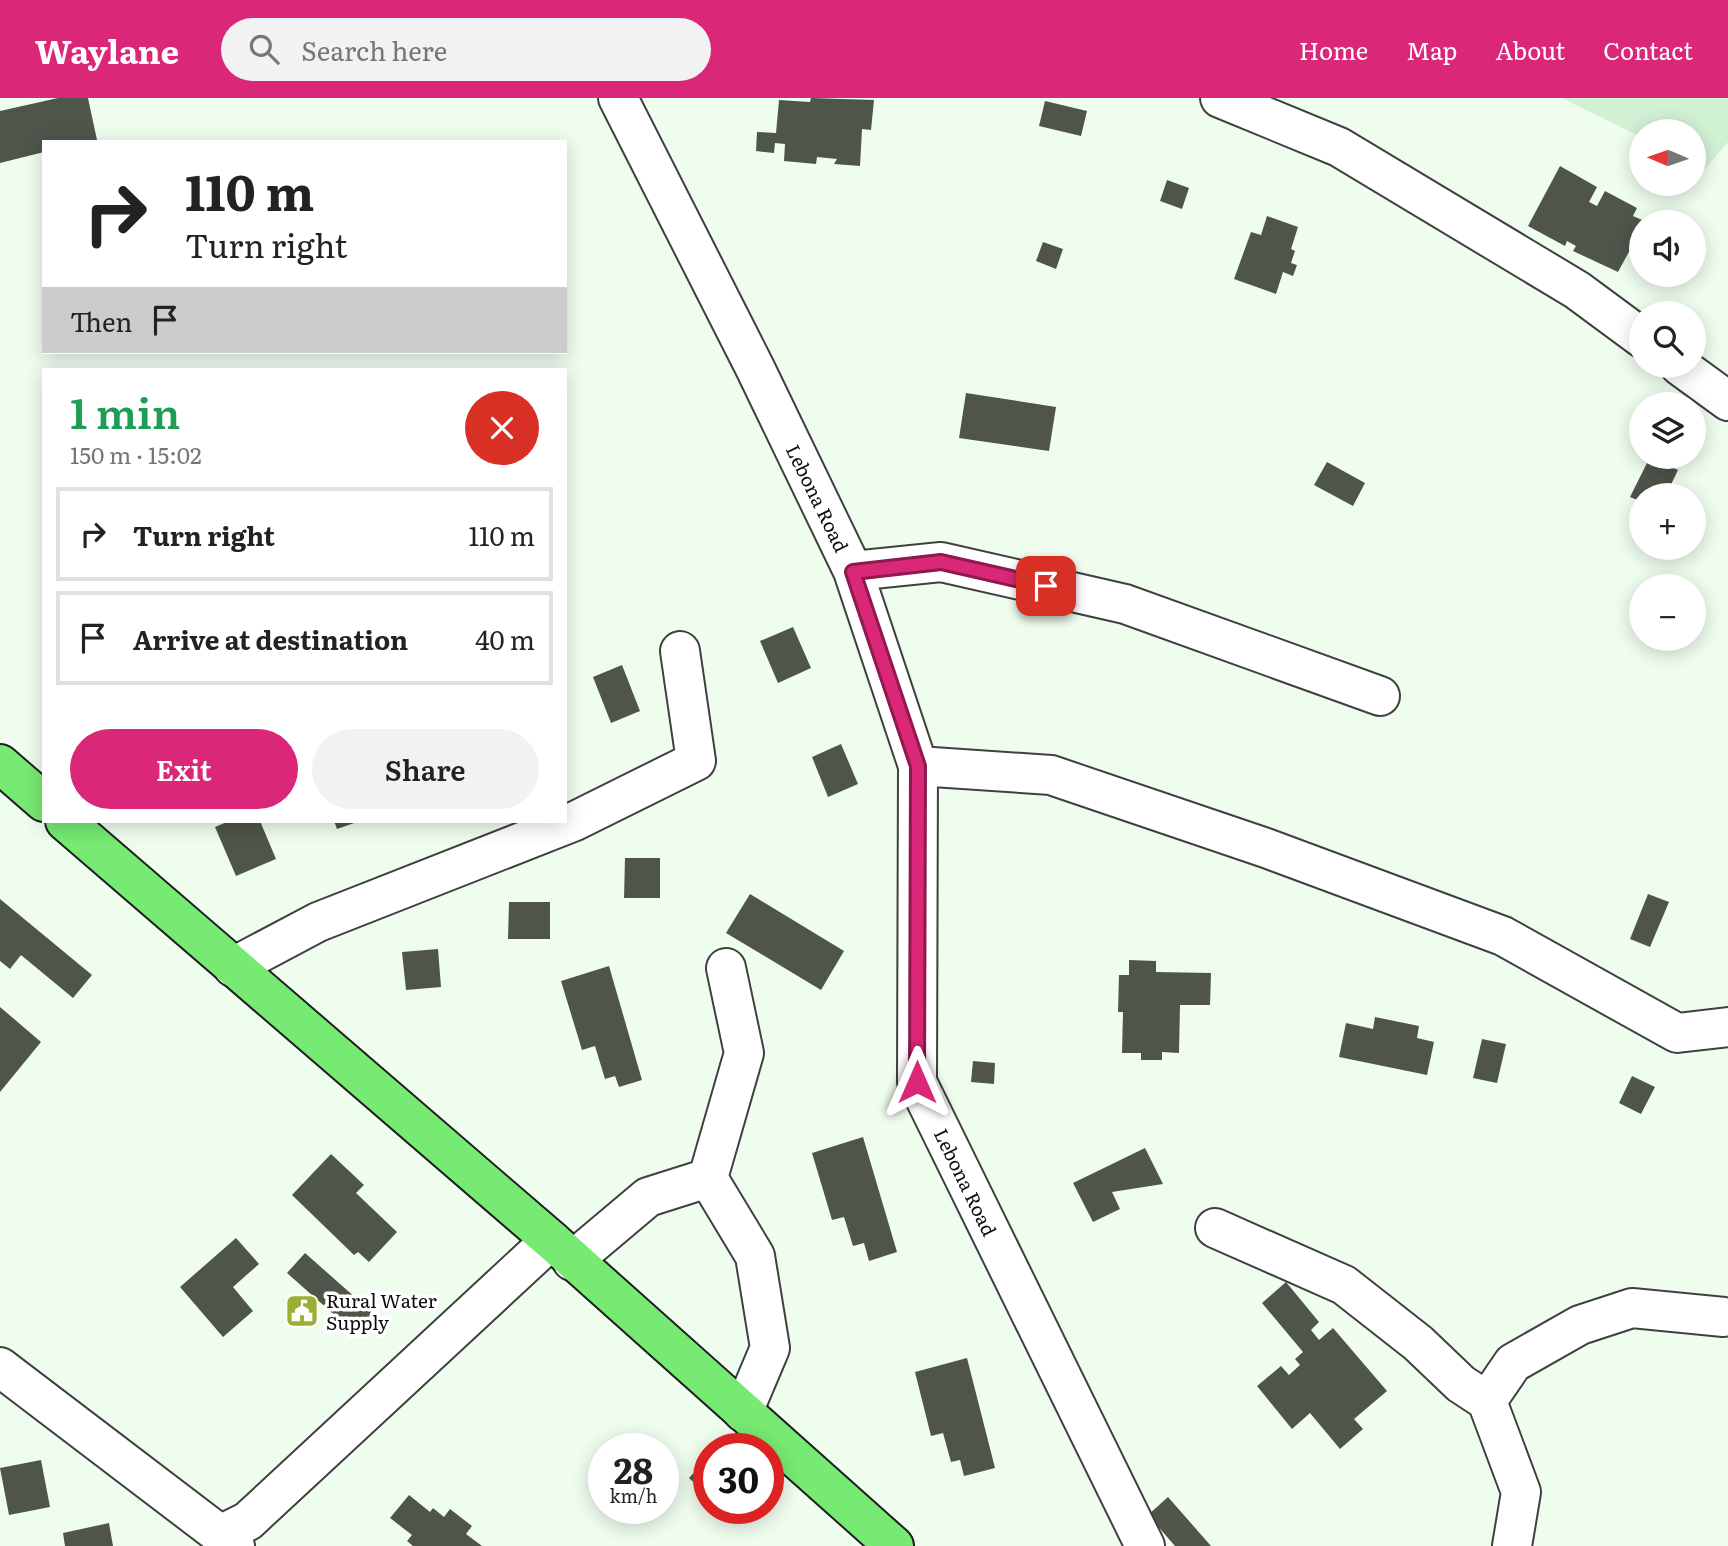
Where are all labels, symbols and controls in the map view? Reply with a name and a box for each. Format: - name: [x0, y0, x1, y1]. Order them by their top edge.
- search box: [221, 18, 711, 81]
- text: Waylane: [35, 25, 179, 74]
- icon: search: [245, 30, 283, 68]
- text: Search here: [301, 30, 447, 69]
- text: Home: [1299, 32, 1368, 67]
- text: Map: [1406, 32, 1457, 67]
- text: About: [1495, 32, 1565, 67]
- text: Contact: [1603, 32, 1693, 67]
- north arrow: [1629, 119, 1706, 196]
- map controls: [1629, 119, 1706, 651]
- text: 110 m: [185, 153, 314, 226]
- icon: right: [70, 168, 161, 259]
- button: sound: [1629, 210, 1706, 287]
- text: Turn right: [185, 220, 347, 268]
- text: Then: [70, 301, 132, 340]
- icon: arrive: [146, 301, 184, 339]
- button: search: [1629, 301, 1706, 378]
- text: 1 min: [70, 380, 180, 442]
- button: close: [465, 391, 539, 465]
- button: layers: [1629, 392, 1706, 469]
- text: 150 m · 15:02: [70, 437, 202, 471]
- street label: Lebona Road: [780, 439, 856, 557]
- button: +: [1629, 483, 1706, 560]
- icon: right: [74, 515, 112, 553]
- text: Turn right: [133, 515, 275, 554]
- text: 110 m: [468, 515, 535, 554]
- pin: [1016, 556, 1076, 616]
- icon: arrive: [1027, 567, 1065, 605]
- button: −: [1629, 574, 1706, 651]
- icon: arrive: [74, 619, 112, 657]
- text: Arrive at destination: [133, 619, 408, 658]
- text: 40 m: [475, 619, 535, 658]
- button: Exit: [70, 729, 298, 809]
- button: Share: [312, 729, 539, 809]
- position arrow: [880, 1045, 954, 1119]
- street label: Lebona Road: [928, 1123, 1004, 1241]
- place label: Rural Water Supply: [326, 1286, 437, 1336]
- public building icon: Rural Water Supply: [283, 1292, 321, 1330]
- speed limit sign: 30: [693, 1433, 784, 1524]
- text: 28: [614, 1443, 653, 1495]
- text: km/h: [610, 1482, 657, 1509]

